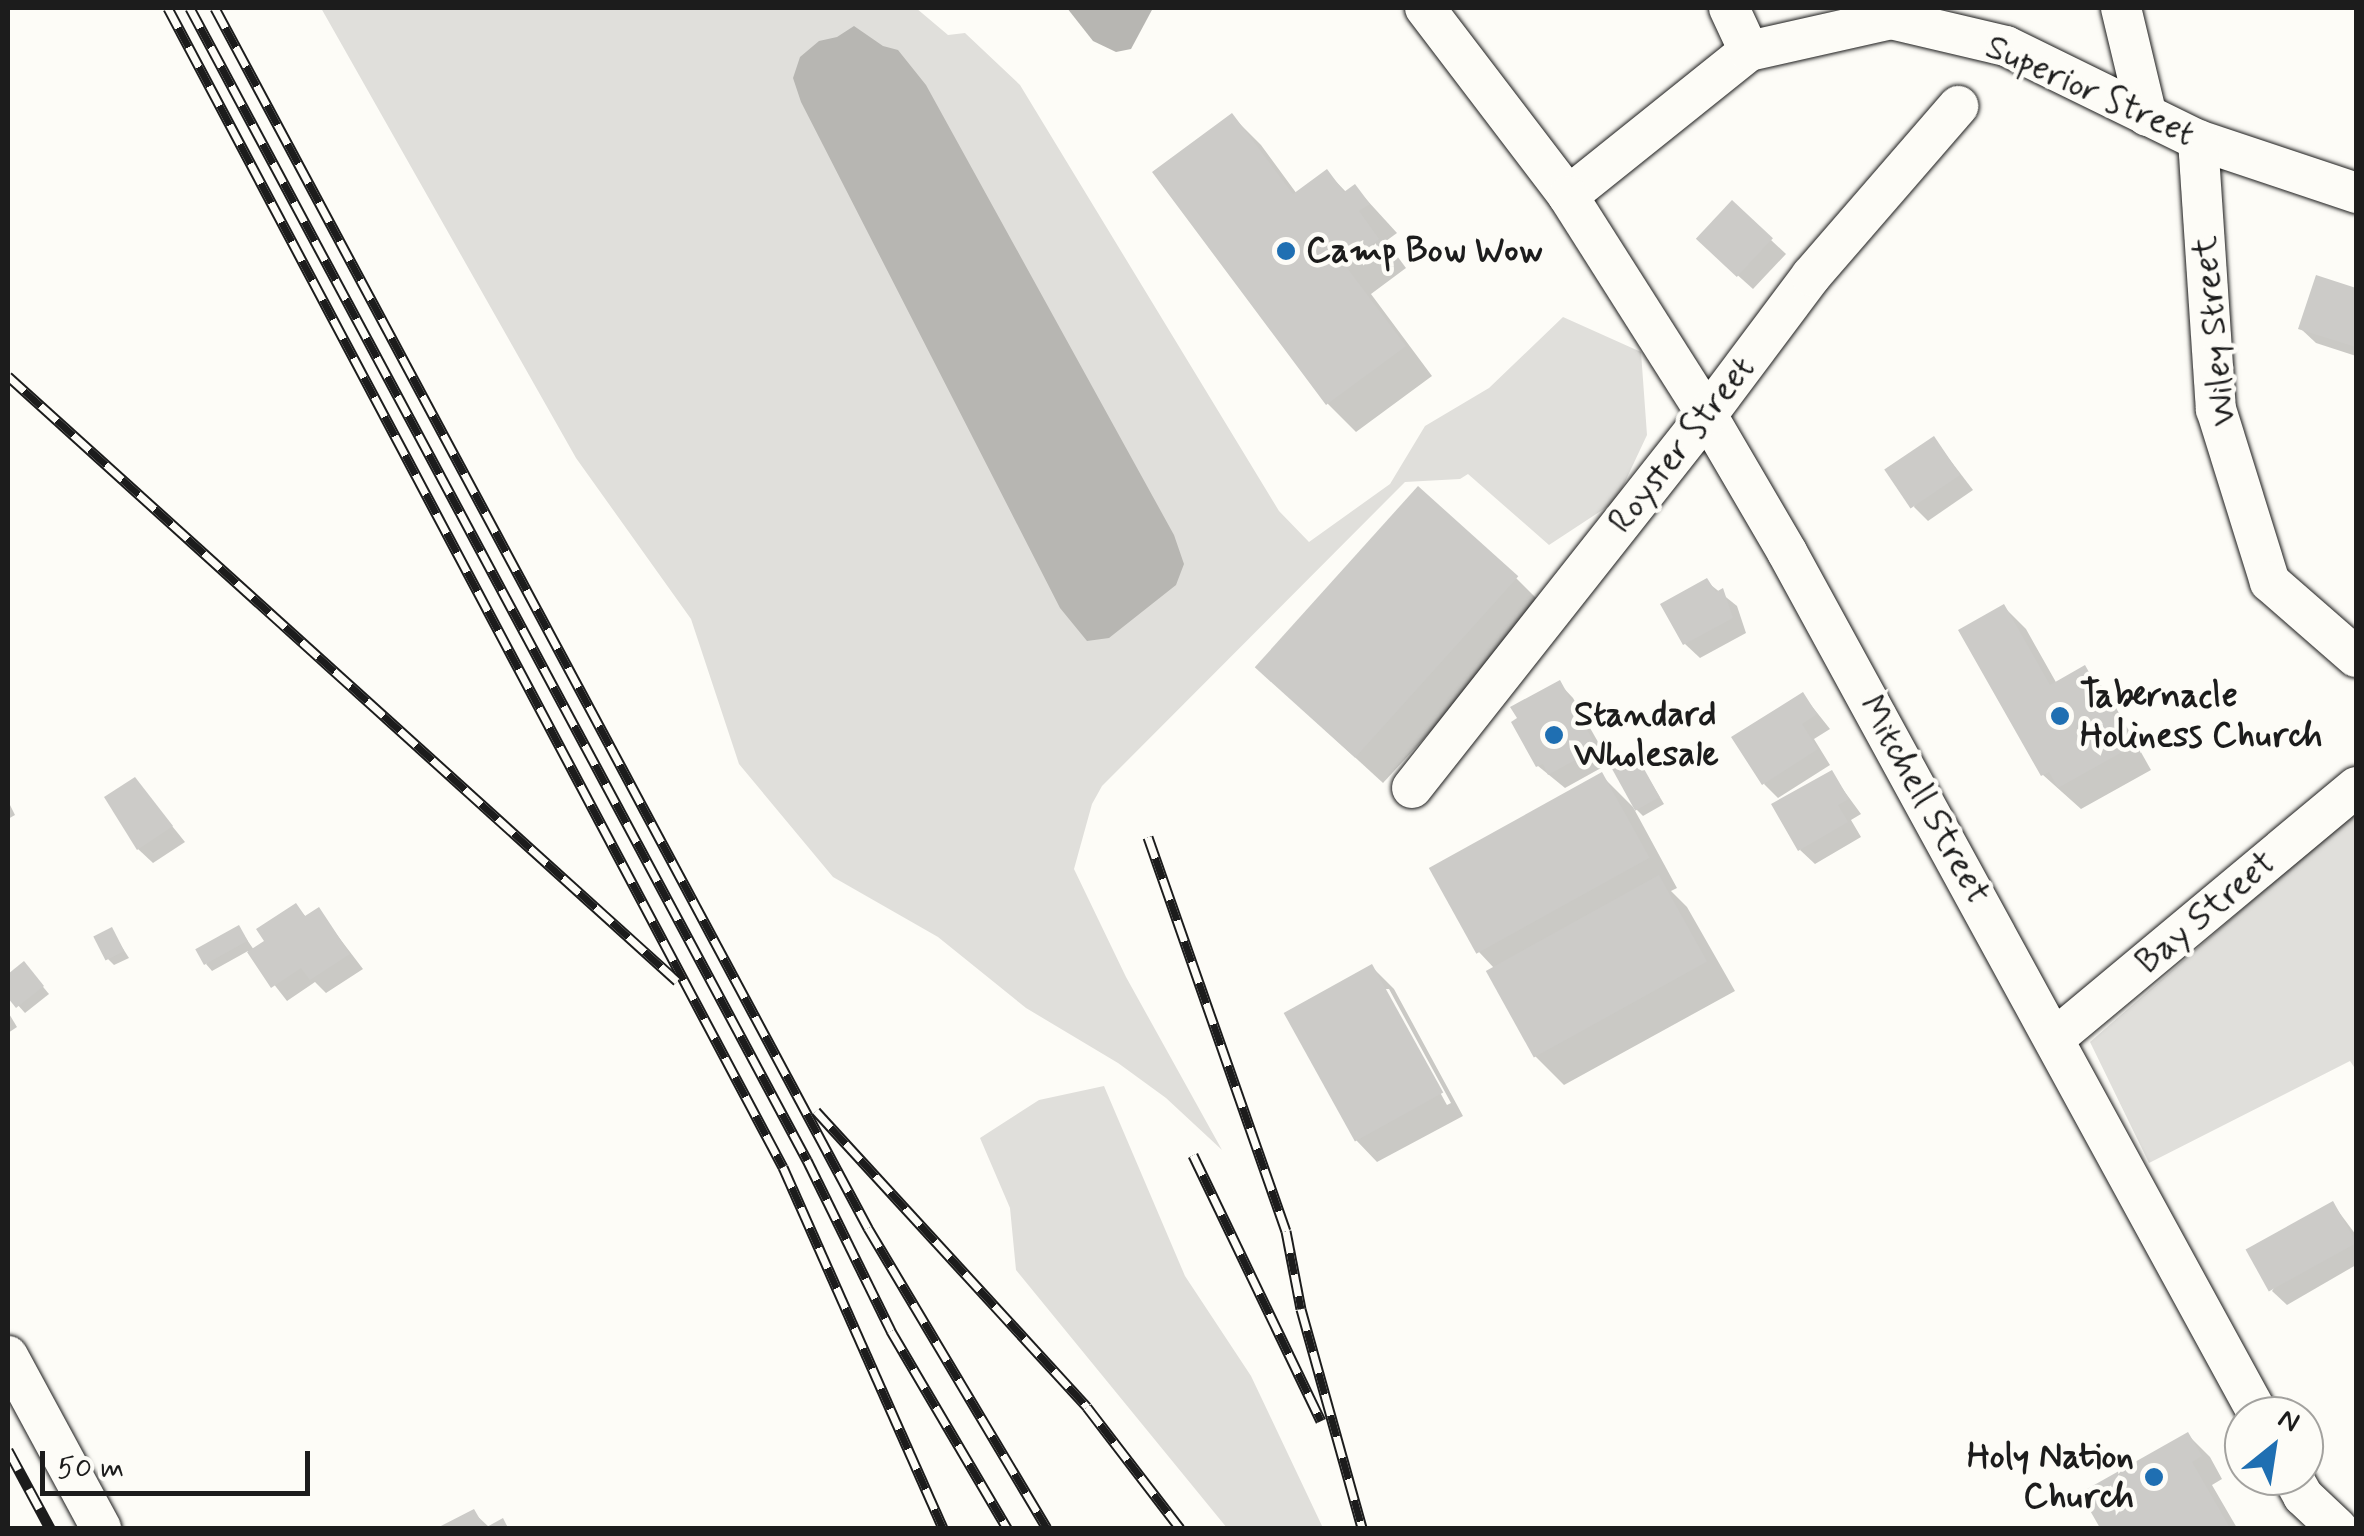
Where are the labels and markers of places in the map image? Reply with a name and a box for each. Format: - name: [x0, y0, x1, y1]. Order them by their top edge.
- place label: Camp Bow Wow: [1306, 230, 1544, 272]
- marker: Camp Bow Wow: [1275, 240, 1297, 262]
- place label: Tabernacle Holiness Church: [2080, 675, 2323, 757]
- place label: Standard Wholesale: [1574, 694, 1719, 776]
- marker: Tabernacle Holiness Church: [2049, 705, 2071, 727]
- marker: Standard Wholesale: [1543, 724, 1565, 746]
- place label: Holy Nation Church: [1967, 1436, 2134, 1518]
- marker: Holy Nation Church: [2143, 1466, 2165, 1488]

